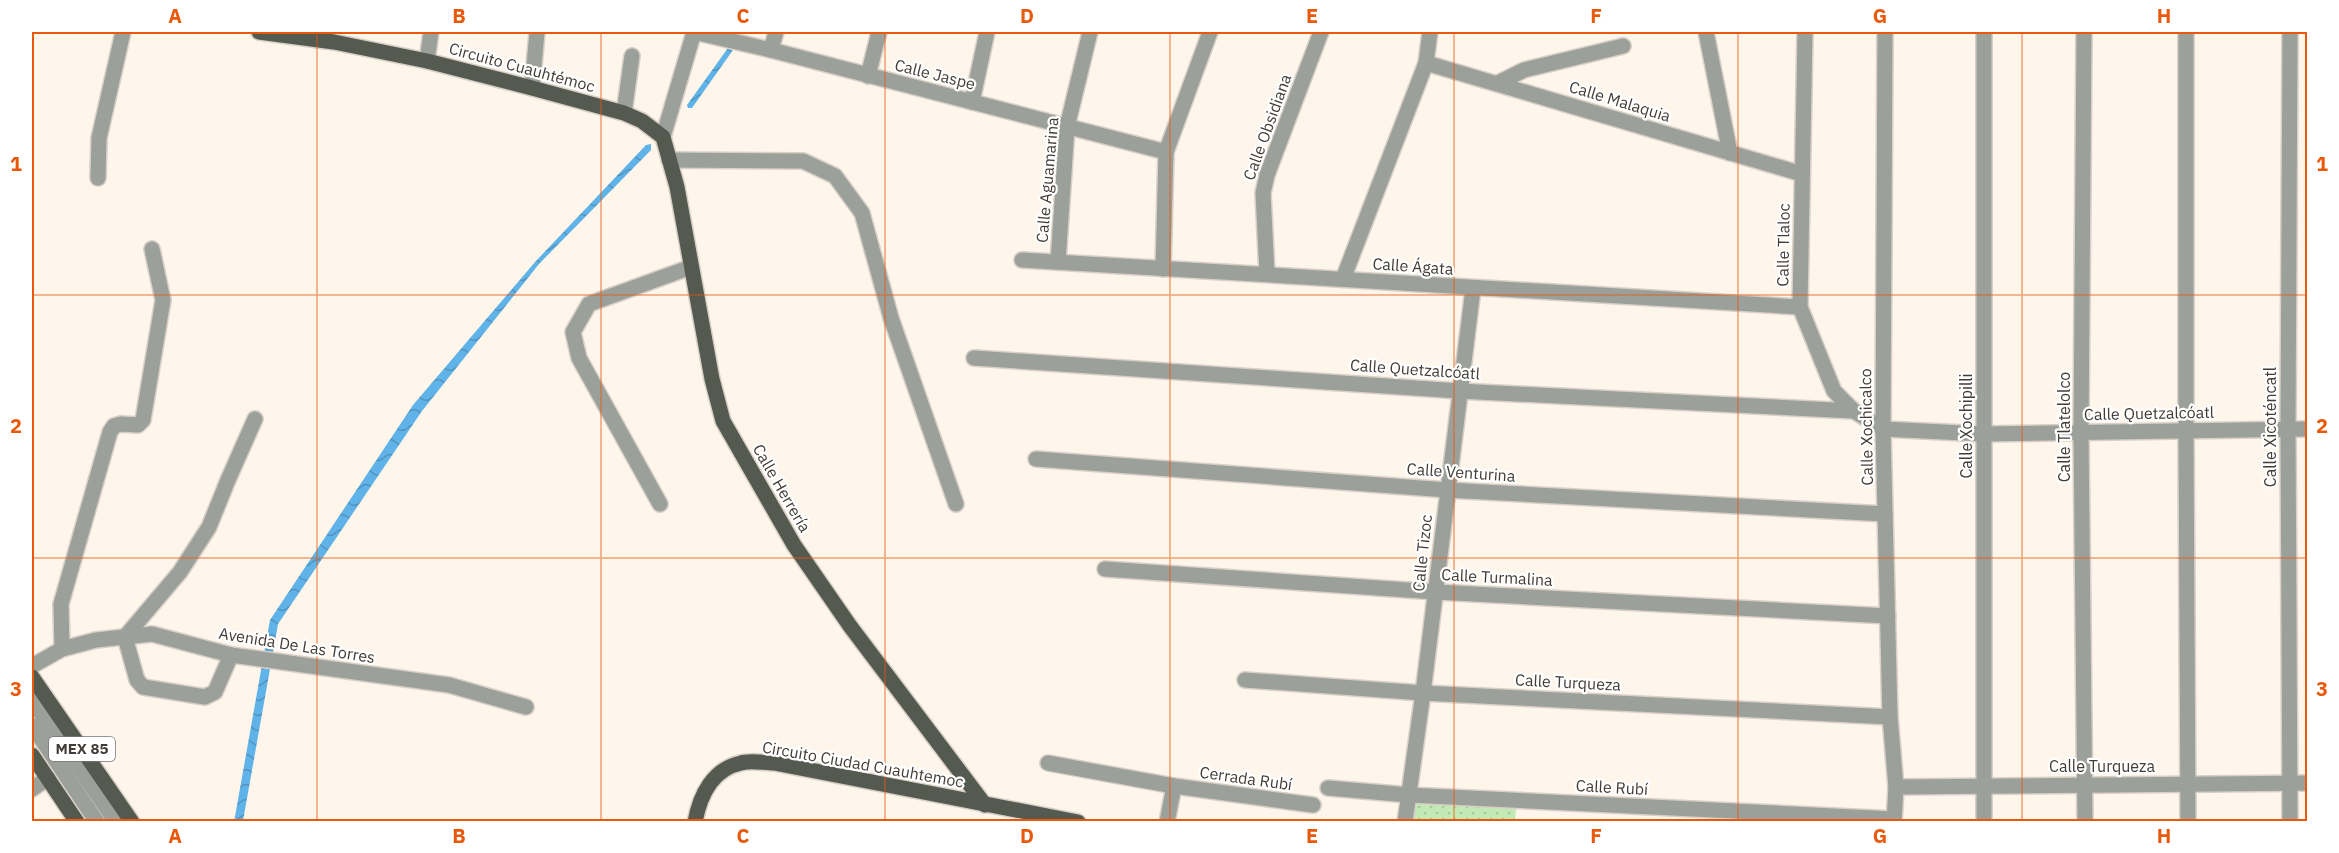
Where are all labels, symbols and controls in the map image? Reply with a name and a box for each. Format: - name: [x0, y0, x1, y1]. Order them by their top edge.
- text: A: [168, 2, 182, 29]
- text: B: [452, 2, 466, 29]
- text: C: [736, 2, 750, 29]
- text: D: [1020, 2, 1034, 29]
- text: E: [1306, 2, 1318, 29]
- text: F: [1590, 2, 1602, 29]
- text: G: [1873, 2, 1887, 29]
- text: H: [2157, 2, 2171, 29]
- street label: Circuito Cuauhtémoc: [447, 38, 597, 96]
- street label: Calle Jaspe: [893, 54, 978, 94]
- street label: Calle Obsidiana: [1239, 71, 1296, 183]
- street label: Calle Malaquia: [1567, 76, 1674, 126]
- street label: Calle Aguamarina: [1032, 116, 1062, 244]
- text: 1: [10, 150, 22, 177]
- text: 1: [2316, 150, 2328, 177]
- street label: Calle Tlaloc: [1772, 203, 1794, 287]
- street label: Calle Ágata: [1372, 252, 1455, 279]
- street label: Calle Quetzalcóatl: [1349, 354, 1481, 384]
- street label: Calle Xicoténcatl: [2260, 367, 2280, 487]
- street label: Calle Xochicalco: [1855, 368, 1877, 486]
- street label: Calle Tlatelolco: [2054, 372, 2074, 482]
- street label: Calle Xochipilli: [1956, 373, 1976, 479]
- street label: Calle Quetzalcóatl: [2084, 402, 2214, 424]
- text: 2: [10, 412, 22, 439]
- text: 2: [2316, 412, 2328, 439]
- street label: Calle Herrería: [749, 440, 816, 536]
- street label: Calle Venturina: [1406, 458, 1517, 486]
- street label: Calle Tizoc: [1408, 514, 1436, 592]
- street label: Calle Turmalina: [1441, 564, 1554, 590]
- street label: Avenida De Las Torres: [217, 623, 377, 667]
- street label: Calle Turqueza: [1515, 669, 1622, 695]
- text: 3: [10, 675, 22, 702]
- text: 3: [2316, 675, 2328, 702]
- street label: Circuito Ciudad Cuauhtemoc: [761, 736, 965, 792]
- road number: MEX 85: [49, 737, 115, 761]
- street label: Calle Turqueza: [2049, 756, 2155, 776]
- street label: Cerrada Rubí: [1198, 762, 1294, 794]
- street label: Calle Rubí: [1575, 775, 1649, 799]
- text: A: [168, 822, 182, 849]
- text: B: [452, 822, 466, 849]
- text: C: [736, 822, 750, 849]
- text: D: [1020, 822, 1034, 849]
- text: E: [1306, 822, 1318, 849]
- text: F: [1590, 822, 1602, 849]
- text: G: [1873, 822, 1887, 849]
- text: H: [2157, 822, 2171, 849]

